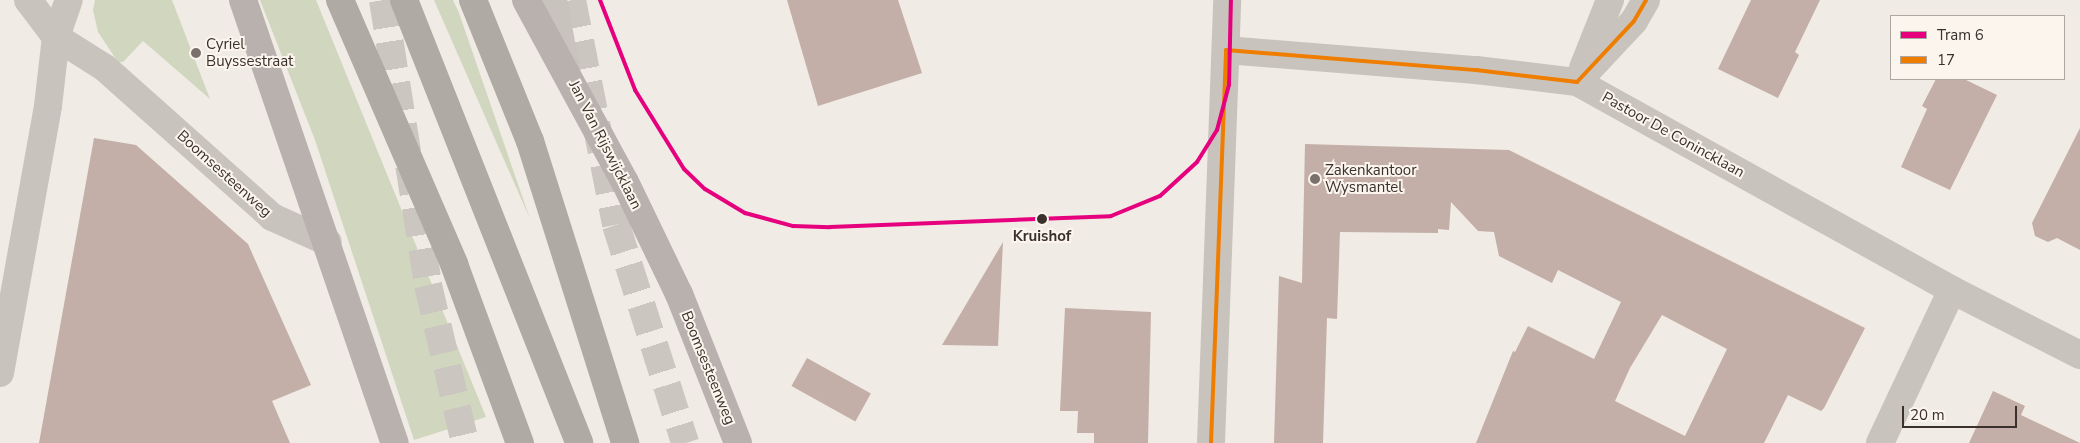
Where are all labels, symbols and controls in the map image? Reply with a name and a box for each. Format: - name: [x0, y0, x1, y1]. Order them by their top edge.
- legend: [1890, 15, 2065, 80]
- text: Tram 6: [1937, 25, 1984, 45]
- place label: Cyriel Buyssestraat: [206, 35, 293, 70]
- marker: Cyriel Buyssestraat: [190, 47, 202, 59]
- text: 17: [1937, 50, 1955, 70]
- street label: Jan Van Rijswijcklaan: [565, 78, 645, 212]
- street label: Pastoor De Conincklaan: [1599, 88, 1747, 182]
- street label: Boomsesteenweg: [173, 127, 275, 221]
- place label: Zakenkantoor Wysmantel: [1325, 161, 1417, 196]
- marker: Zakenkantoor Wysmantel: [1309, 173, 1321, 185]
- marker: Kruishof: [1035, 212, 1049, 226]
- place label: Kruishof: [1013, 228, 1071, 246]
- street label: Boomsesteenweg: [677, 309, 739, 427]
- scale bar: [1905, 396, 2020, 428]
- text: 20 m: [1910, 405, 1945, 425]

